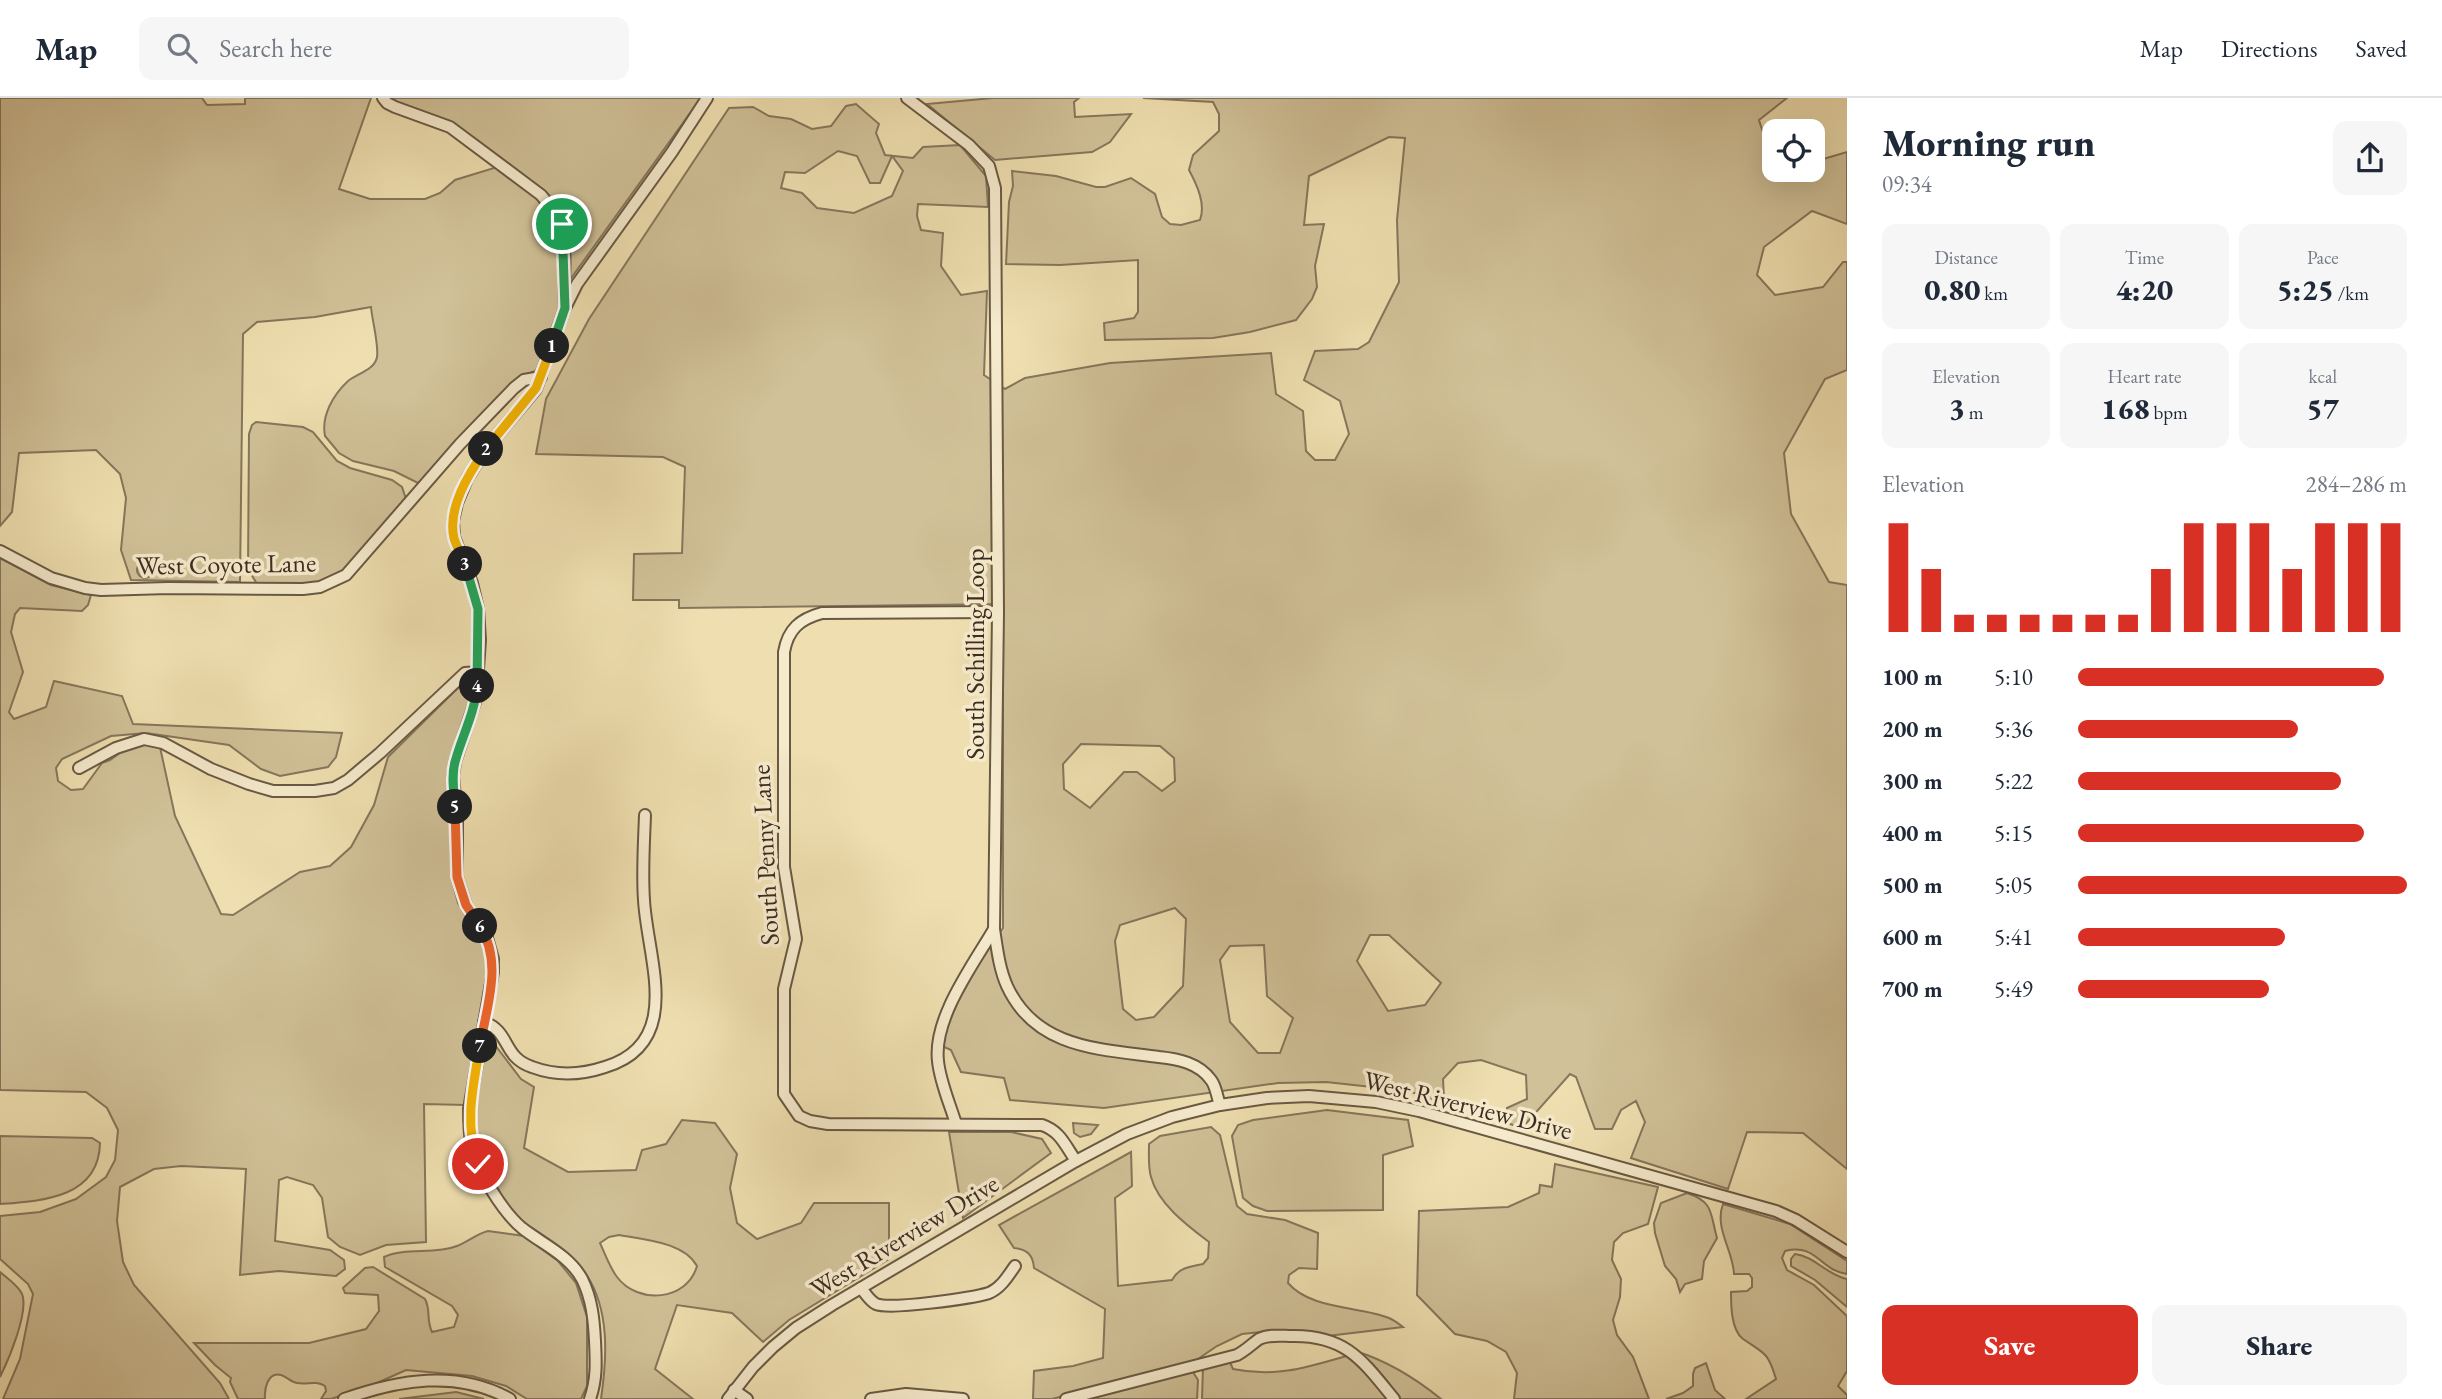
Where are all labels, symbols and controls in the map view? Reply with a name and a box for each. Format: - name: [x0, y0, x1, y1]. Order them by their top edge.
- search box: [139, 17, 629, 80]
- text: Map: [35, 27, 97, 70]
- icon: search: [163, 29, 201, 67]
- text: Search here: [219, 31, 332, 65]
- text: Map: [2140, 33, 2183, 64]
- text: Directions: [2221, 33, 2318, 64]
- text: Saved: [2356, 33, 2407, 64]
- text: Morning run: [1882, 118, 2095, 167]
- map controls: [1762, 119, 1825, 182]
- button: locate: [1762, 119, 1825, 182]
- button: share: [2333, 121, 2407, 195]
- text: 09:34: [1882, 169, 1932, 199]
- pin: [532, 194, 592, 254]
- icon: arrive: [543, 205, 581, 243]
- text: Distance: [1934, 245, 1998, 270]
- text: Time: [2125, 245, 2164, 270]
- text: Pace: [2307, 245, 2339, 270]
- text: 0.80: [1924, 270, 1980, 309]
- text: 4:20: [2116, 270, 2173, 309]
- text: 5:25: [2277, 270, 2334, 309]
- text: km: [1980, 281, 2008, 306]
- text: /km: [2334, 281, 2369, 306]
- pin: 1: [534, 328, 570, 364]
- text: 1: [546, 333, 557, 358]
- text: Elevation: [1932, 364, 2000, 389]
- text: Heart rate: [2108, 364, 2181, 389]
- text: kcal: [2309, 364, 2337, 389]
- text: 3: [1949, 389, 1965, 428]
- text: 168: [2101, 389, 2150, 428]
- text: 57: [2307, 389, 2339, 428]
- text: m: [1965, 400, 1984, 425]
- text: bpm: [2150, 400, 2188, 425]
- pin: 2: [468, 432, 504, 466]
- text: 2: [480, 436, 491, 461]
- text: Elevation: [1882, 469, 1965, 499]
- text: 284–286 m: [2306, 469, 2407, 499]
- street label: West Coyote Lane: [136, 545, 316, 583]
- pin: 3: [448, 546, 482, 582]
- street label: South Schilling Loop: [958, 548, 992, 760]
- text: 3: [459, 551, 470, 576]
- text: 100 m: [1882, 662, 1943, 692]
- text: 5:10: [1994, 662, 2033, 692]
- pin: 4: [460, 668, 494, 704]
- text: 4: [471, 673, 482, 698]
- text: 200 m: [1882, 714, 1943, 744]
- text: 5:36: [1994, 714, 2033, 744]
- street label: South Penny Lane: [743, 764, 787, 946]
- text: 300 m: [1882, 766, 1943, 796]
- text: 5:22: [1994, 766, 2033, 796]
- pin: 5: [438, 790, 472, 824]
- text: 5: [449, 794, 460, 819]
- text: 400 m: [1882, 818, 1943, 848]
- text: 5:15: [1994, 818, 2033, 848]
- text: 500 m: [1882, 870, 1943, 900]
- text: 5:05: [1994, 870, 2033, 900]
- pin: 6: [462, 908, 498, 944]
- text: 6: [474, 913, 485, 938]
- text: 600 m: [1882, 922, 1943, 952]
- text: 5:41: [1994, 922, 2033, 952]
- text: 700 m: [1882, 974, 1943, 1004]
- text: 5:49: [1994, 974, 2033, 1004]
- pin: 7: [462, 1028, 498, 1063]
- text: 7: [474, 1033, 485, 1058]
- street label: West Riverview Drive: [1360, 1063, 1576, 1147]
- pin: [448, 1134, 508, 1194]
- icon: check: [459, 1145, 497, 1183]
- street label: West Riverview Drive: [804, 1166, 1004, 1306]
- button: Save: [1882, 1305, 2138, 1385]
- button: Share: [2152, 1305, 2407, 1385]

